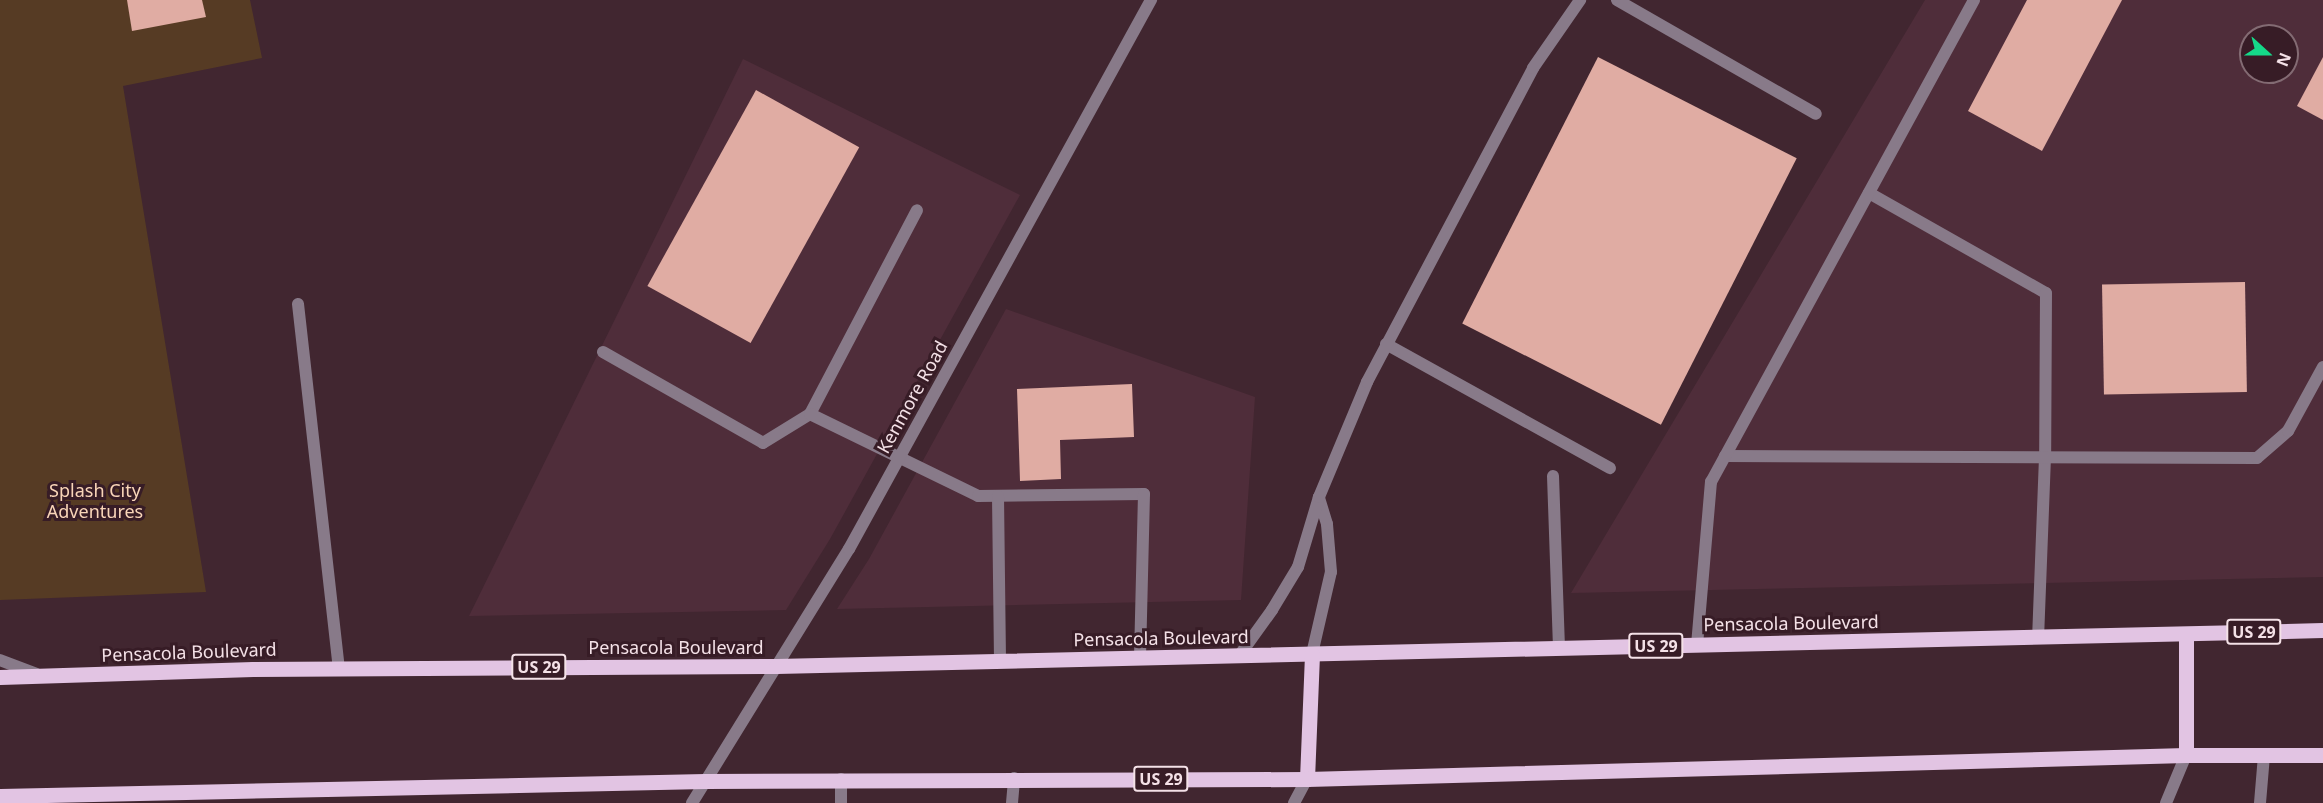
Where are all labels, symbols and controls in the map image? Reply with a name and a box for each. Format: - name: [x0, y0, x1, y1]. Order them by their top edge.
- north arrow: [2239, 24, 2299, 84]
- text: N: [2271, 50, 2297, 70]
- street label: Kenmore Road: [872, 337, 952, 457]
- park label: Splash City Adventures: [47, 480, 143, 522]
- street label: Pensacola Boulevard: [1703, 611, 1879, 635]
- road number: US 29: [2226, 619, 2282, 645]
- street label: Pensacola Boulevard: [1073, 626, 1249, 650]
- road number: US 29: [1628, 633, 1684, 659]
- street label: Pensacola Boulevard: [588, 636, 764, 658]
- street label: Pensacola Boulevard: [101, 638, 277, 666]
- road number: US 29: [510, 654, 568, 680]
- road number: US 29: [1132, 766, 1190, 792]

